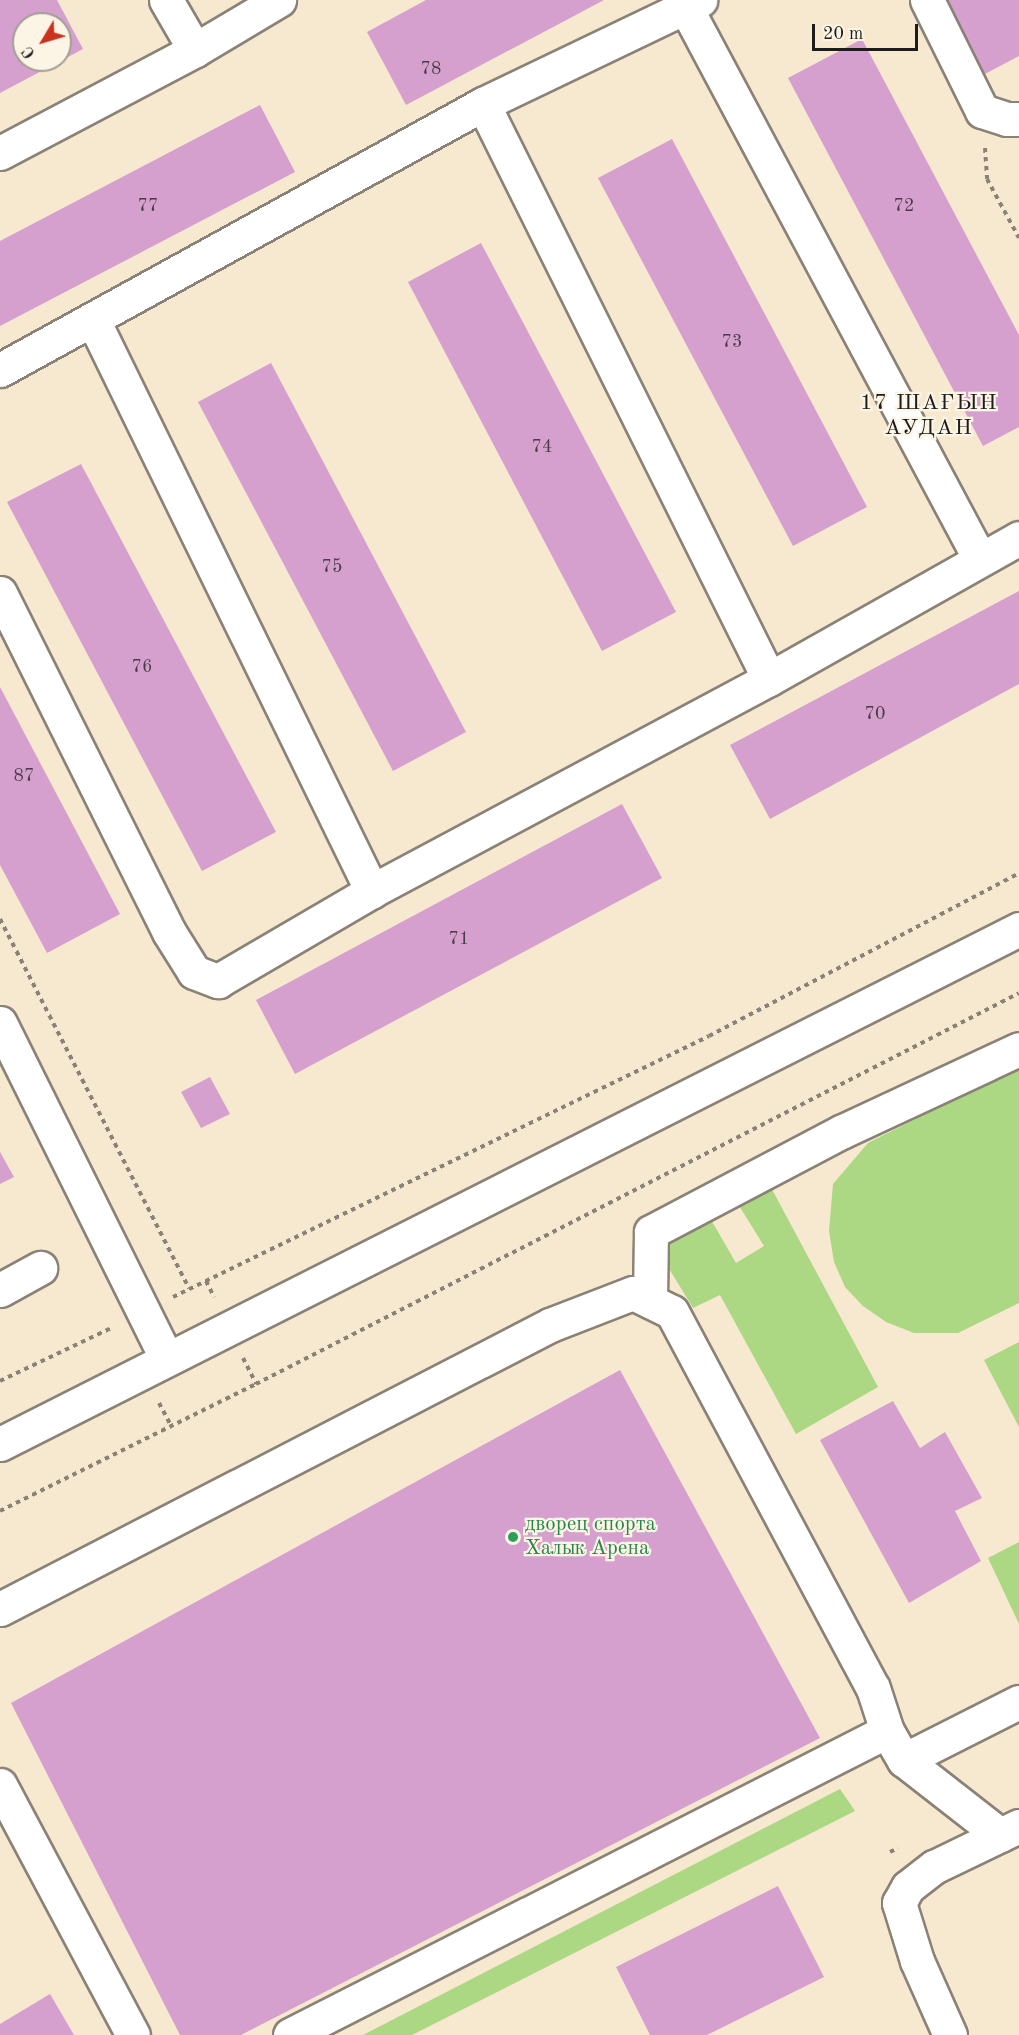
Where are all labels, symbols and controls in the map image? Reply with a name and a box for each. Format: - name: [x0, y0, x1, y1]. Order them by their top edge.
- north arrow: [12, 12, 72, 72]
- scale bar: [815, 12, 922, 50]
- text: 20 m: [823, 25, 863, 43]
- text: С: [20, 43, 39, 61]
- house number: 78: [421, 58, 441, 80]
- house number: 77: [138, 195, 158, 217]
- house number: 72: [894, 195, 914, 217]
- house number: 73: [722, 331, 742, 353]
- district label: 17 ШАҒЫН АУДАН: [860, 390, 998, 442]
- house number: 74: [532, 436, 552, 458]
- house number: 75: [322, 556, 342, 578]
- house number: 76: [132, 656, 152, 678]
- house number: 70: [865, 703, 885, 725]
- house number: 87: [14, 765, 34, 787]
- house number: 71: [449, 928, 469, 950]
- place label: дворец спорта Халык Арена: [525, 1512, 656, 1562]
- marker: дворец спорта Халык Арена: [506, 1530, 520, 1544]

